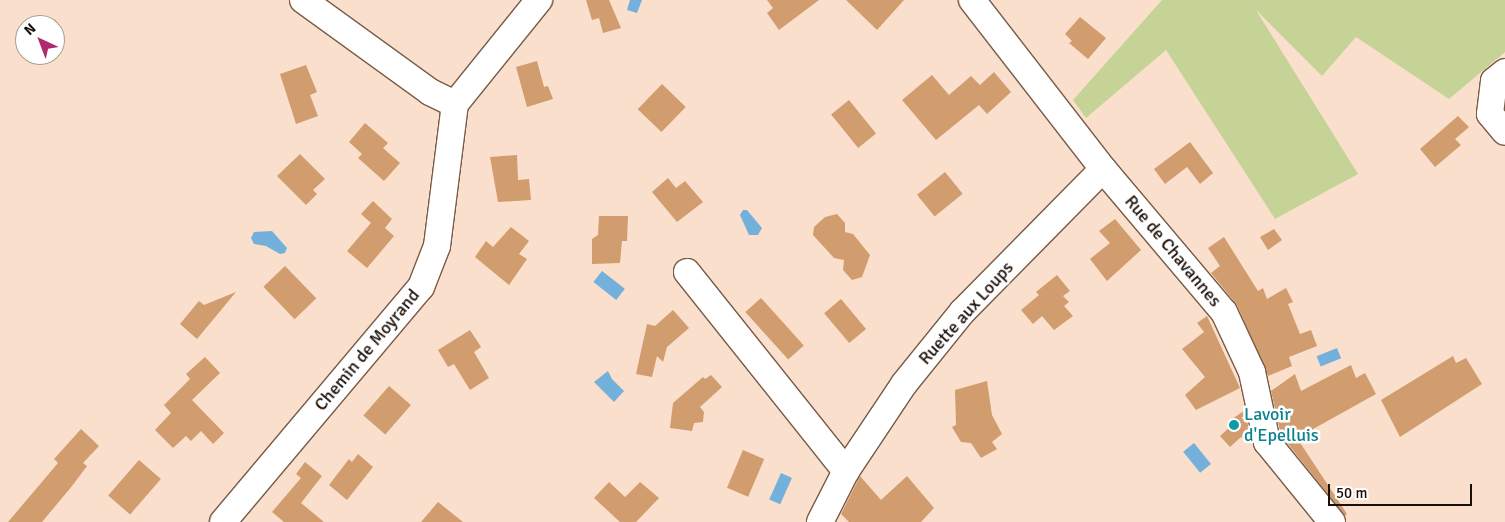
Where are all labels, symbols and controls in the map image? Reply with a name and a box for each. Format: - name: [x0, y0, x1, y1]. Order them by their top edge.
- north arrow: [15, 15, 65, 65]
- text: N: [21, 20, 39, 39]
- street label: Rue de Chavannes: [1120, 191, 1226, 311]
- street label: Ruette aux Loups: [914, 257, 1018, 369]
- street label: Chemin de Moyrand: [310, 285, 424, 415]
- place label: Lavoir d'Epelluis: [1244, 404, 1319, 446]
- marker: Lavoir d'Epelluis: [1228, 419, 1240, 431]
- scale bar: [1330, 474, 1474, 506]
- text: 50 m: [1336, 484, 1367, 502]

